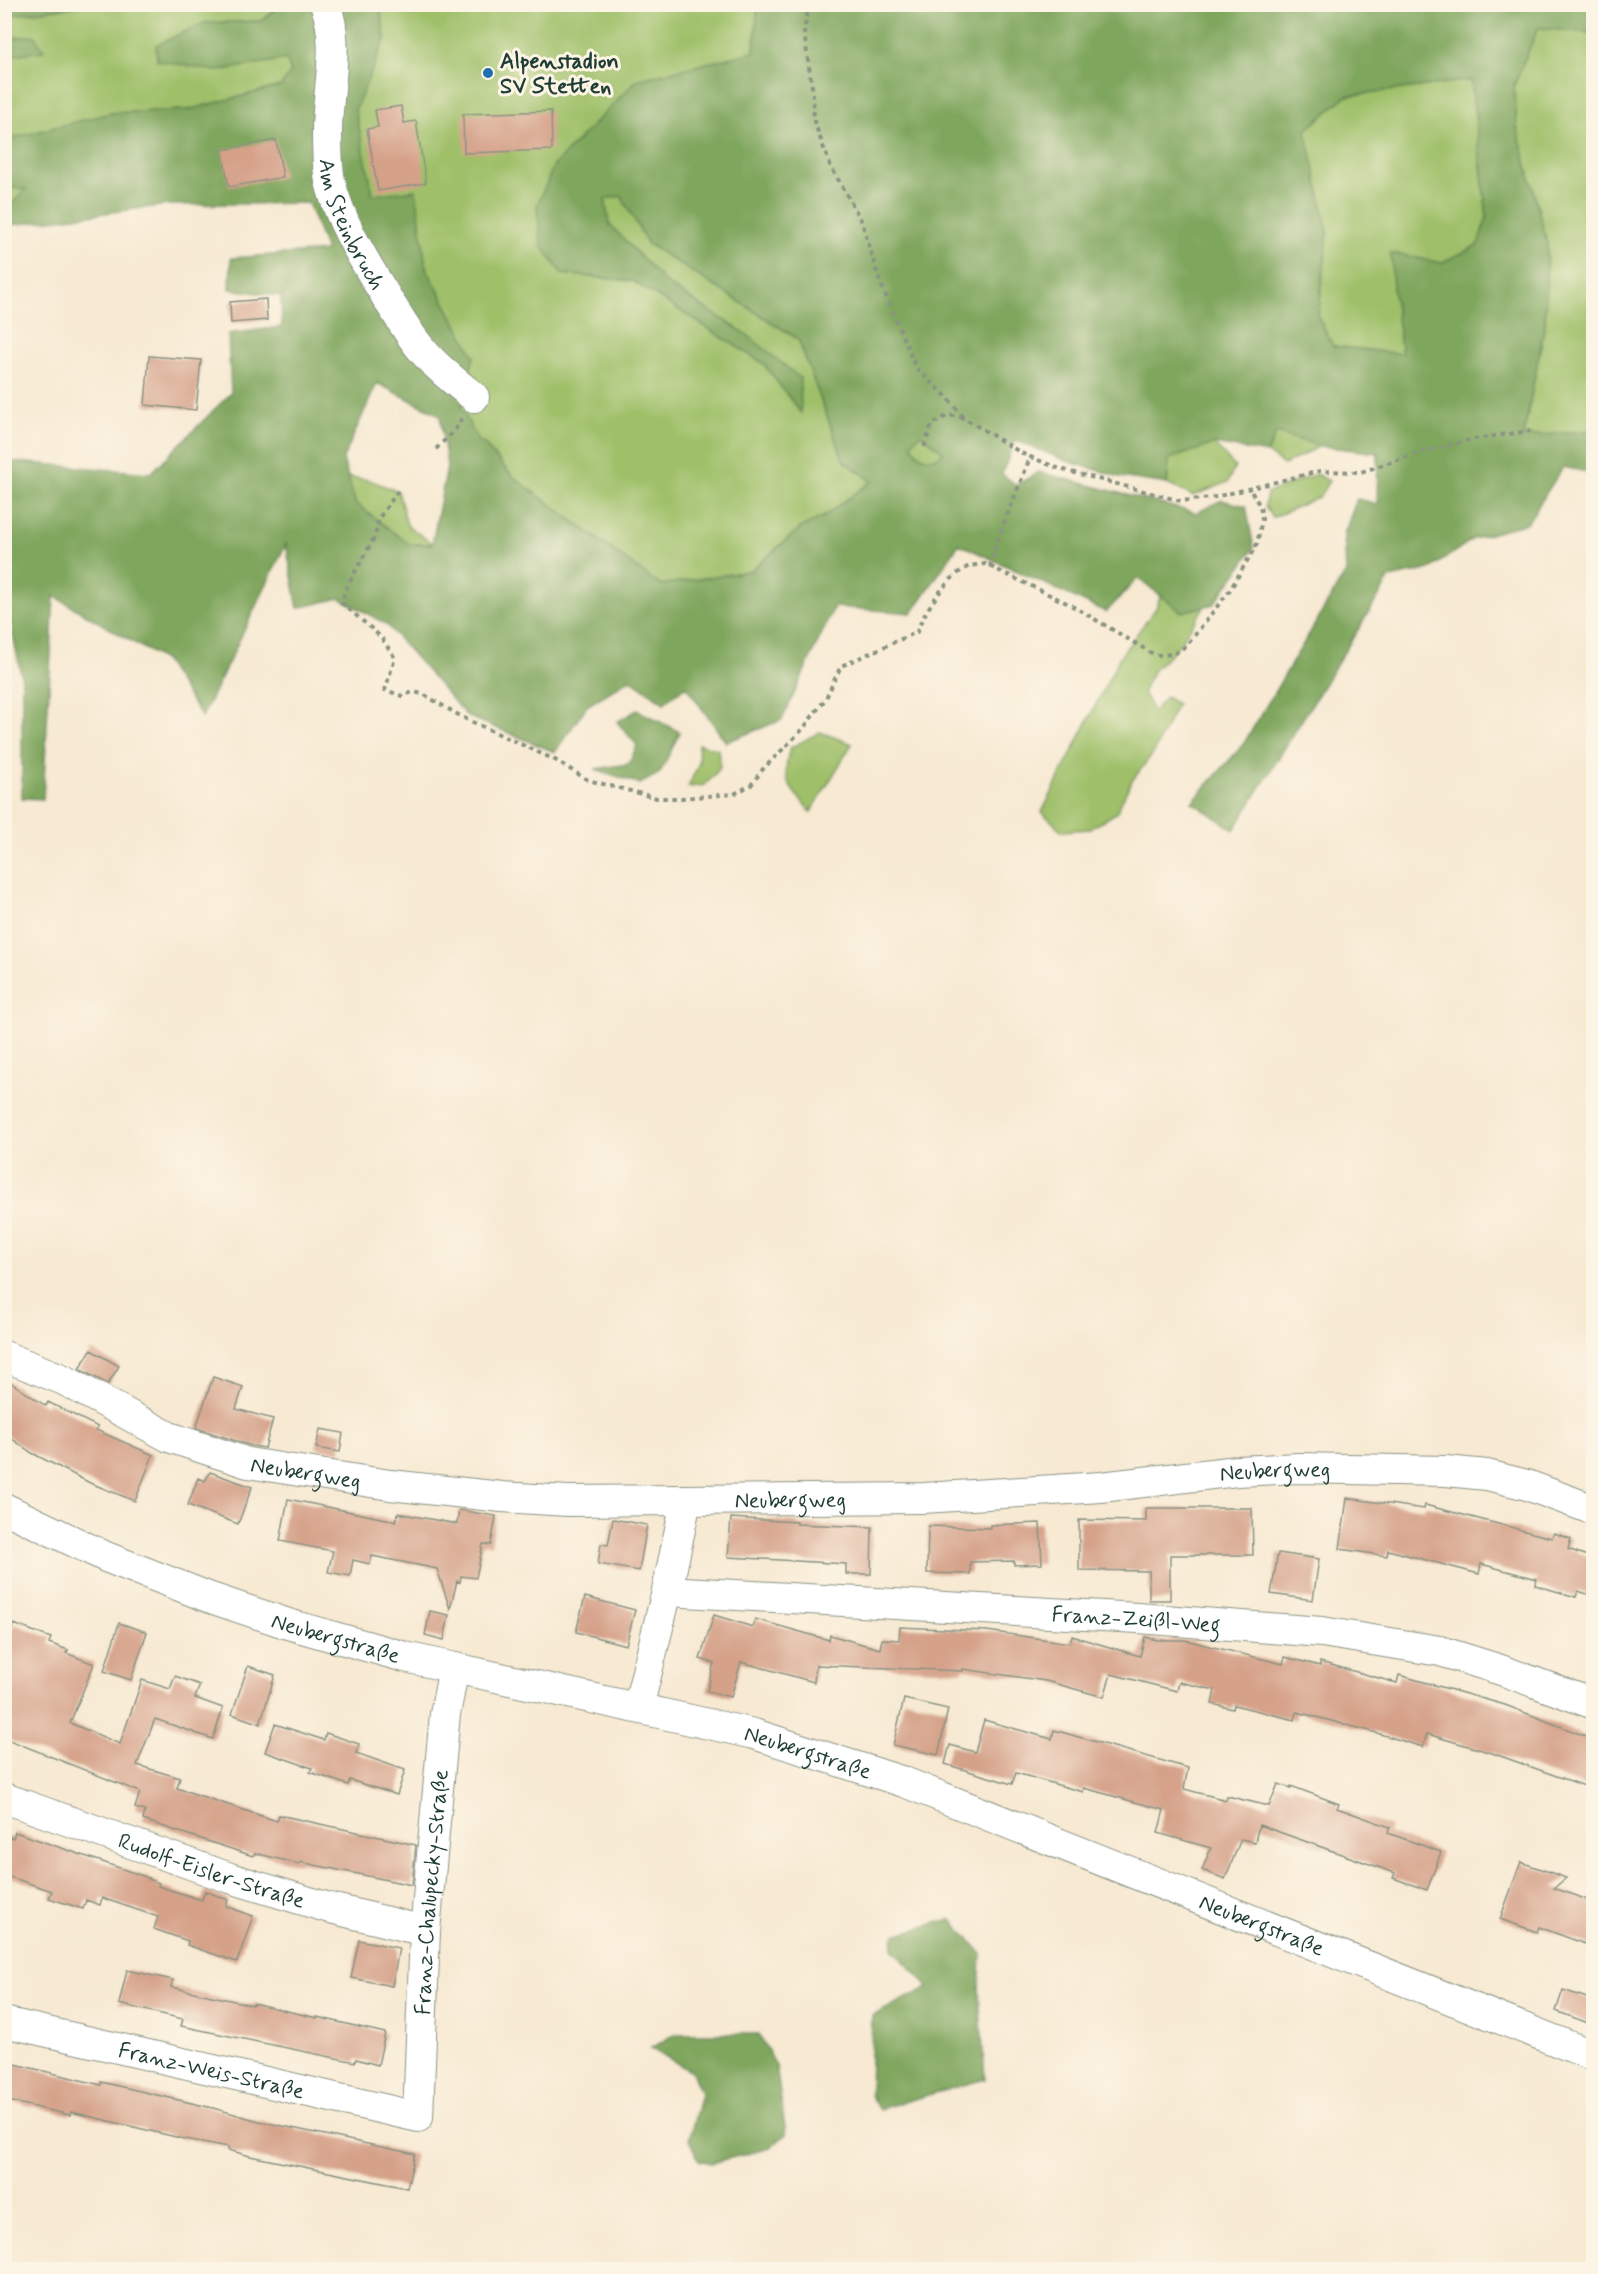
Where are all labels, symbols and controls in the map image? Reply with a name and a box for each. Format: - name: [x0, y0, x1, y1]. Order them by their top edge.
- place label: Alpenstadion SV Stetten: [500, 48, 619, 101]
- marker: Alpenstadion SV Stetten: [481, 66, 495, 80]
- street label: Am Steinbruch: [311, 158, 391, 296]
- street label: Neubergweg: [249, 1452, 363, 1497]
- street label: Neubergweg: [1218, 1456, 1331, 1489]
- street label: Neubergweg: [735, 1487, 846, 1518]
- street label: Franz-Zeißl-Weg: [1051, 1601, 1222, 1643]
- street label: Neubergstraße: [268, 1607, 403, 1671]
- street label: Neubergstraße: [742, 1720, 875, 1787]
- street label: Franz-Chalupecky-Straße: [410, 1768, 456, 2015]
- street label: Rudolf-Eisler-Straße: [114, 1828, 308, 1916]
- street label: Neubergstraße: [1195, 1889, 1328, 1964]
- street label: Franz-Weis-Straße: [116, 2037, 307, 2106]

